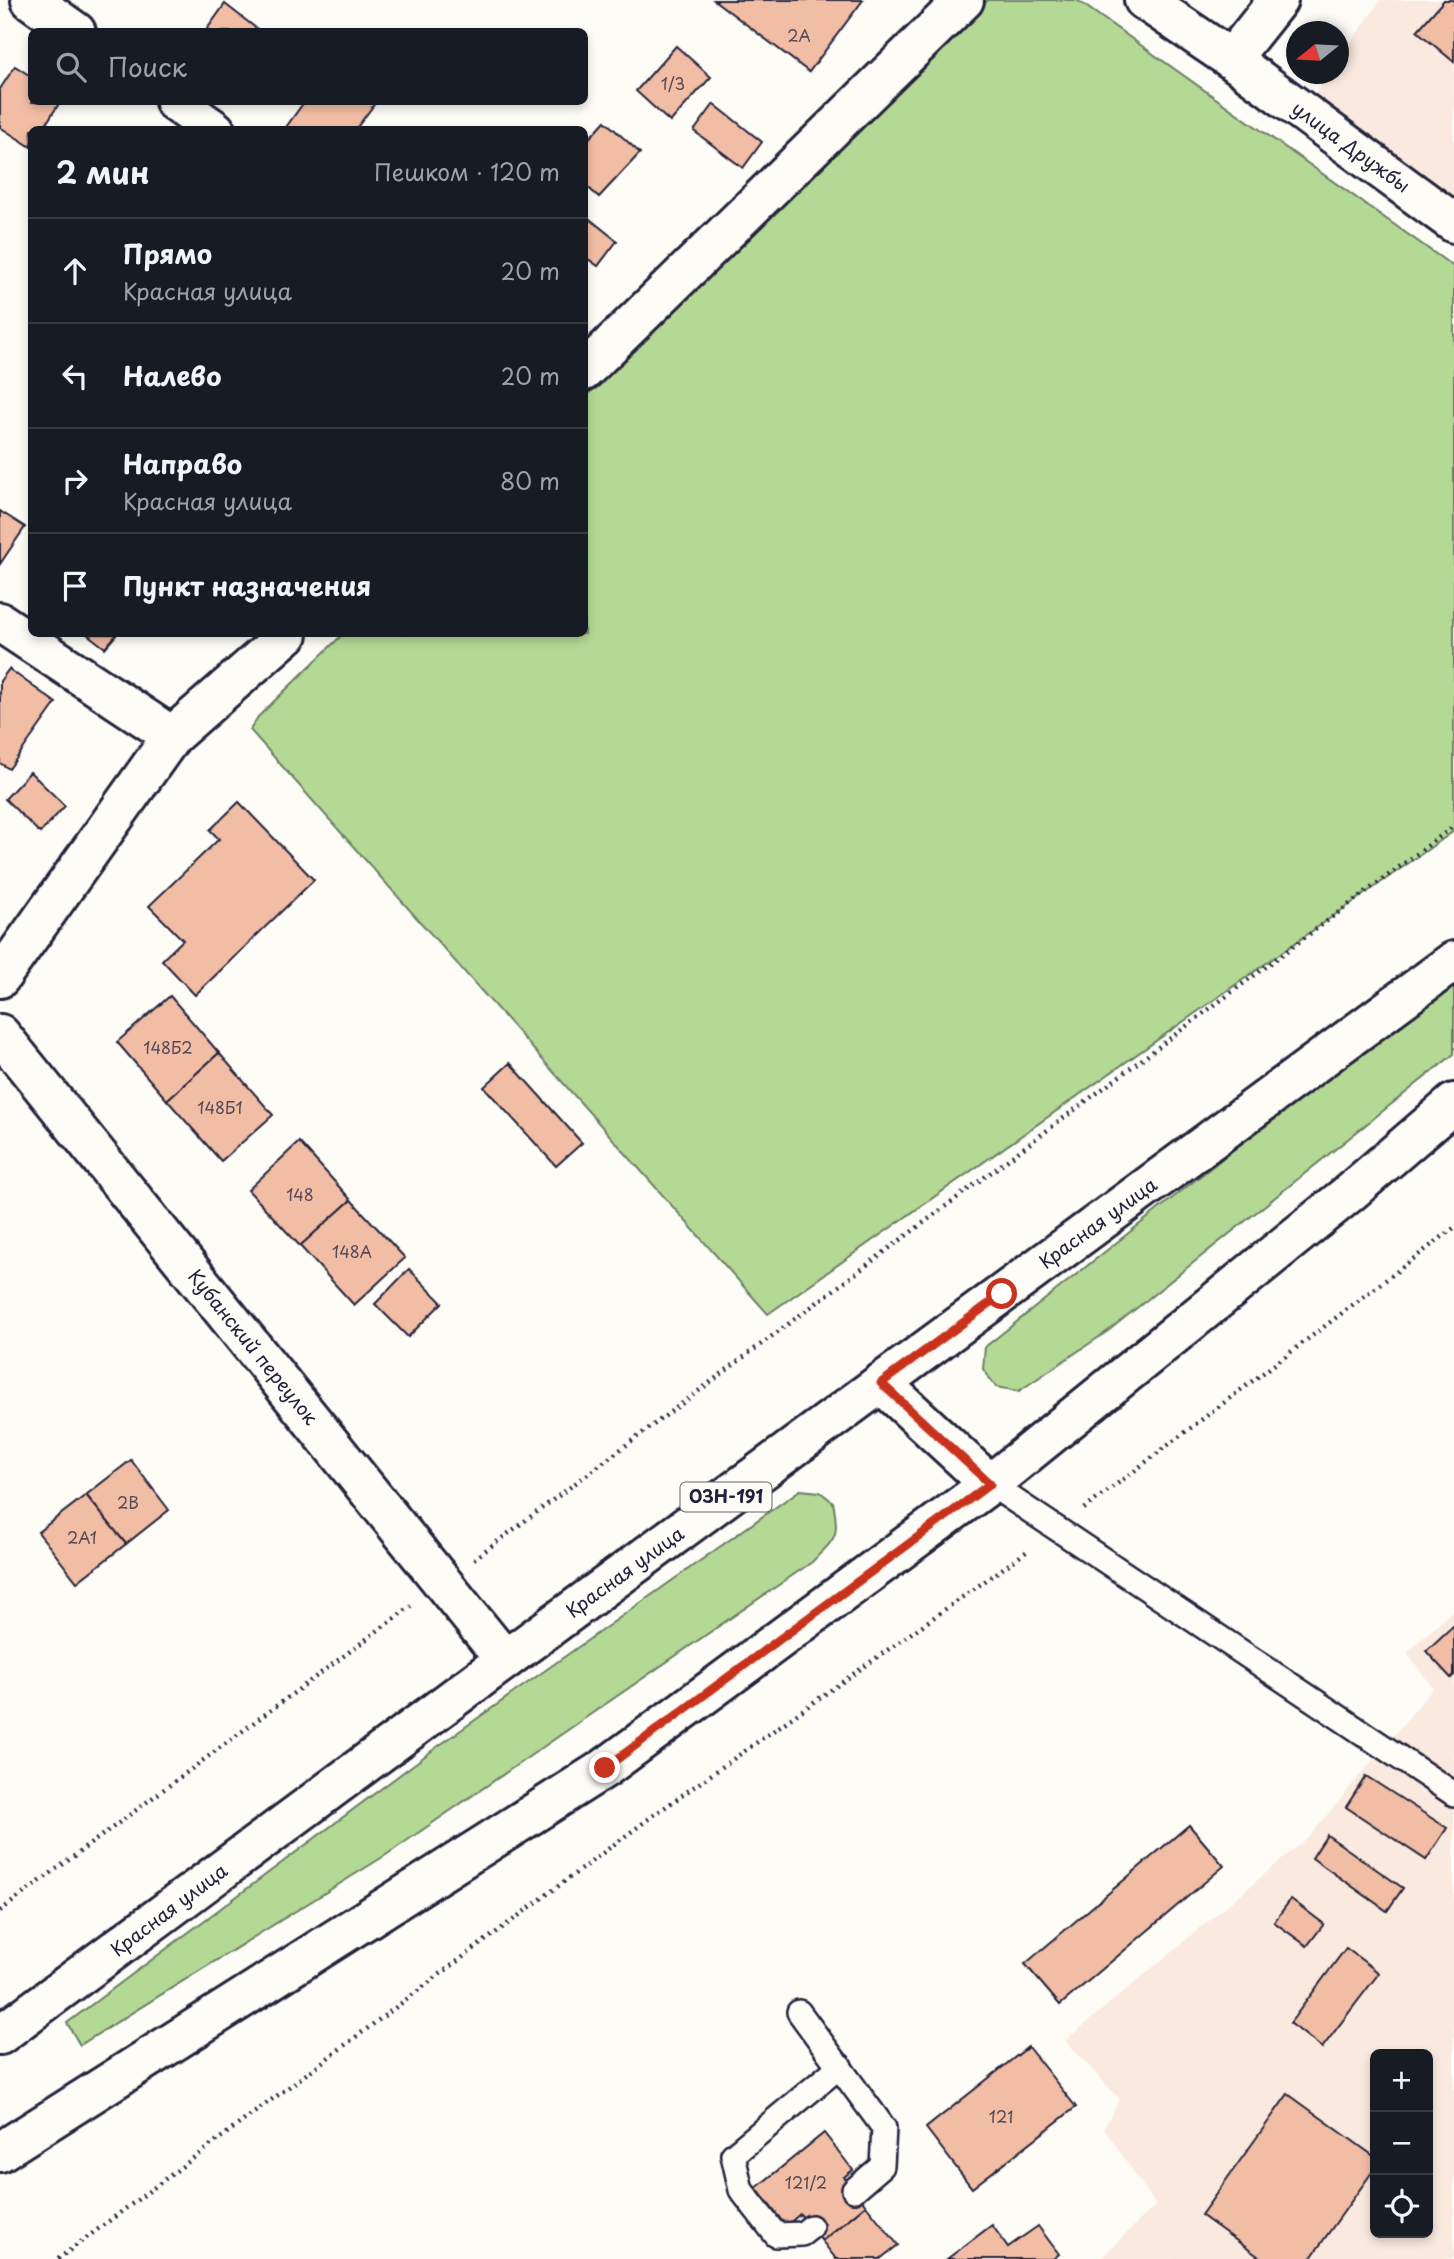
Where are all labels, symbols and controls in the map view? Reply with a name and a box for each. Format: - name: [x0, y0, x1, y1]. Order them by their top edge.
- north arrow: [1286, 21, 1349, 84]
- house number: 2А: [787, 23, 811, 47]
- search box: [28, 28, 588, 105]
- text: Поиск: [108, 47, 187, 86]
- icon: search: [52, 48, 90, 86]
- house number: 1/3: [661, 71, 685, 95]
- street label: улица Дружбы: [1287, 94, 1416, 199]
- text: 2 мин: [56, 149, 150, 194]
- text: Пешком · 120 m: [374, 154, 560, 189]
- text: Прямо: [123, 234, 212, 273]
- icon: ahead: [56, 252, 94, 290]
- text: 20 m: [501, 253, 560, 288]
- text: Красная улица: [123, 273, 292, 308]
- text: Налево: [123, 356, 221, 395]
- icon: left: [56, 357, 94, 395]
- text: 20 m: [501, 358, 560, 393]
- text: Направо: [123, 444, 242, 483]
- icon: right: [56, 462, 94, 500]
- text: 80 m: [500, 463, 560, 498]
- text: Красная улица: [123, 483, 292, 518]
- text: Пункт назначения: [123, 566, 371, 605]
- icon: arrive: [56, 567, 94, 605]
- house number: 148Б2: [143, 1035, 193, 1059]
- house number: 148Б1: [197, 1095, 243, 1119]
- street label: Красная улица: [1033, 1170, 1162, 1275]
- house number: 148: [286, 1182, 314, 1206]
- house number: 148А: [332, 1239, 372, 1263]
- street label: Кубанский переулок: [182, 1263, 326, 1431]
- route start: [986, 1278, 1017, 1309]
- road number: 03Н-191: [680, 1482, 772, 1512]
- house number: 2В: [117, 1490, 139, 1514]
- street label: Красная улица: [560, 1519, 689, 1624]
- house number: 2А1: [67, 1525, 97, 1549]
- route end: [589, 1752, 620, 1783]
- street label: Красная улица: [104, 1856, 233, 1962]
- map controls: [1370, 2049, 1433, 2238]
- button: +: [1370, 2049, 1433, 2112]
- house number: 121: [989, 2104, 1013, 2128]
- button: −: [1370, 2112, 1433, 2175]
- house number: 121/2: [785, 2170, 827, 2194]
- button: locate: [1370, 2175, 1433, 2238]

